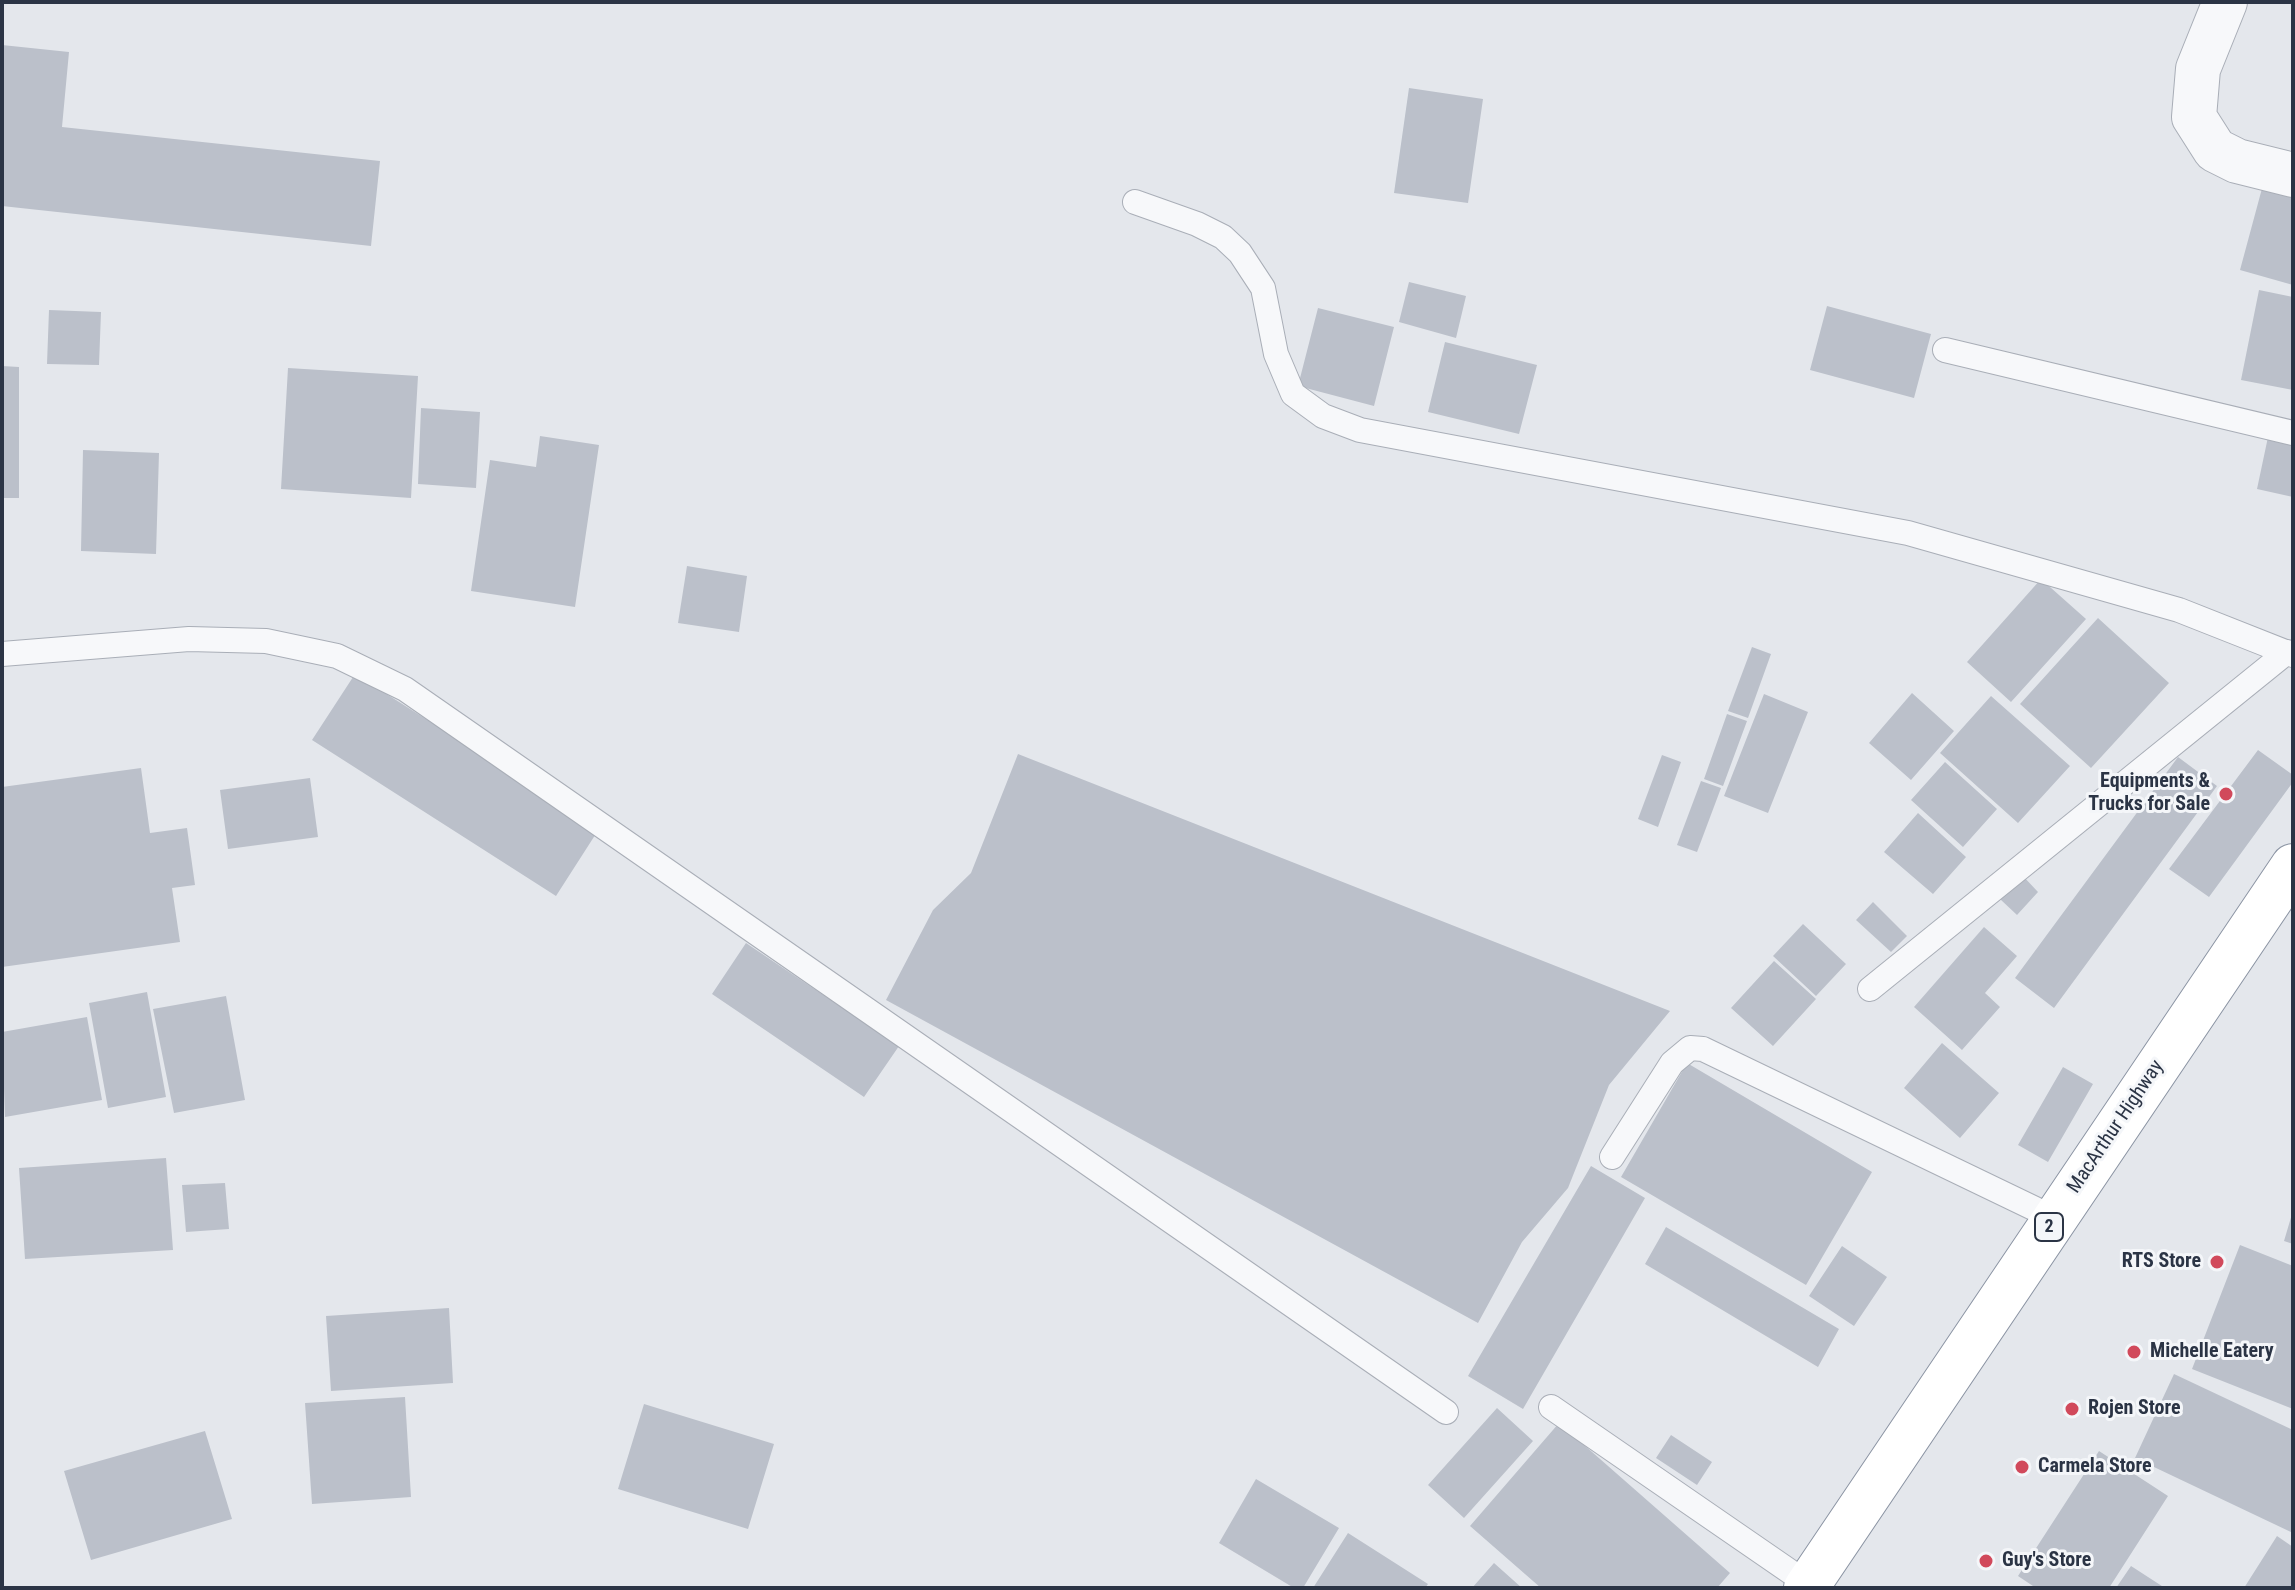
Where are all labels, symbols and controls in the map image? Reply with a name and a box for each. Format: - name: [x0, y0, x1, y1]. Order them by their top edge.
- place label: Equipments & Trucks for Sale: [2088, 770, 2210, 817]
- marker: Equipments & Trucks for Sale: [2217, 785, 2235, 803]
- street label: MacArthur Highway: [2063, 1056, 2169, 1198]
- road number: 2: [2035, 1213, 2063, 1241]
- place label: RTS Store: [2122, 1250, 2201, 1274]
- marker: RTS Store: [2208, 1253, 2226, 1271]
- place label: Michelle Eatery: [2150, 1340, 2274, 1364]
- marker: Michelle Eatery: [2125, 1343, 2143, 1361]
- place label: Rojen Store: [2088, 1397, 2181, 1421]
- marker: Rojen Store: [2063, 1400, 2081, 1418]
- place label: Carmela Store: [2038, 1455, 2152, 1479]
- marker: Carmela Store: [2013, 1458, 2031, 1476]
- place label: Guy's Store: [2002, 1549, 2091, 1573]
- marker: Guy's Store: [1977, 1552, 1995, 1570]

